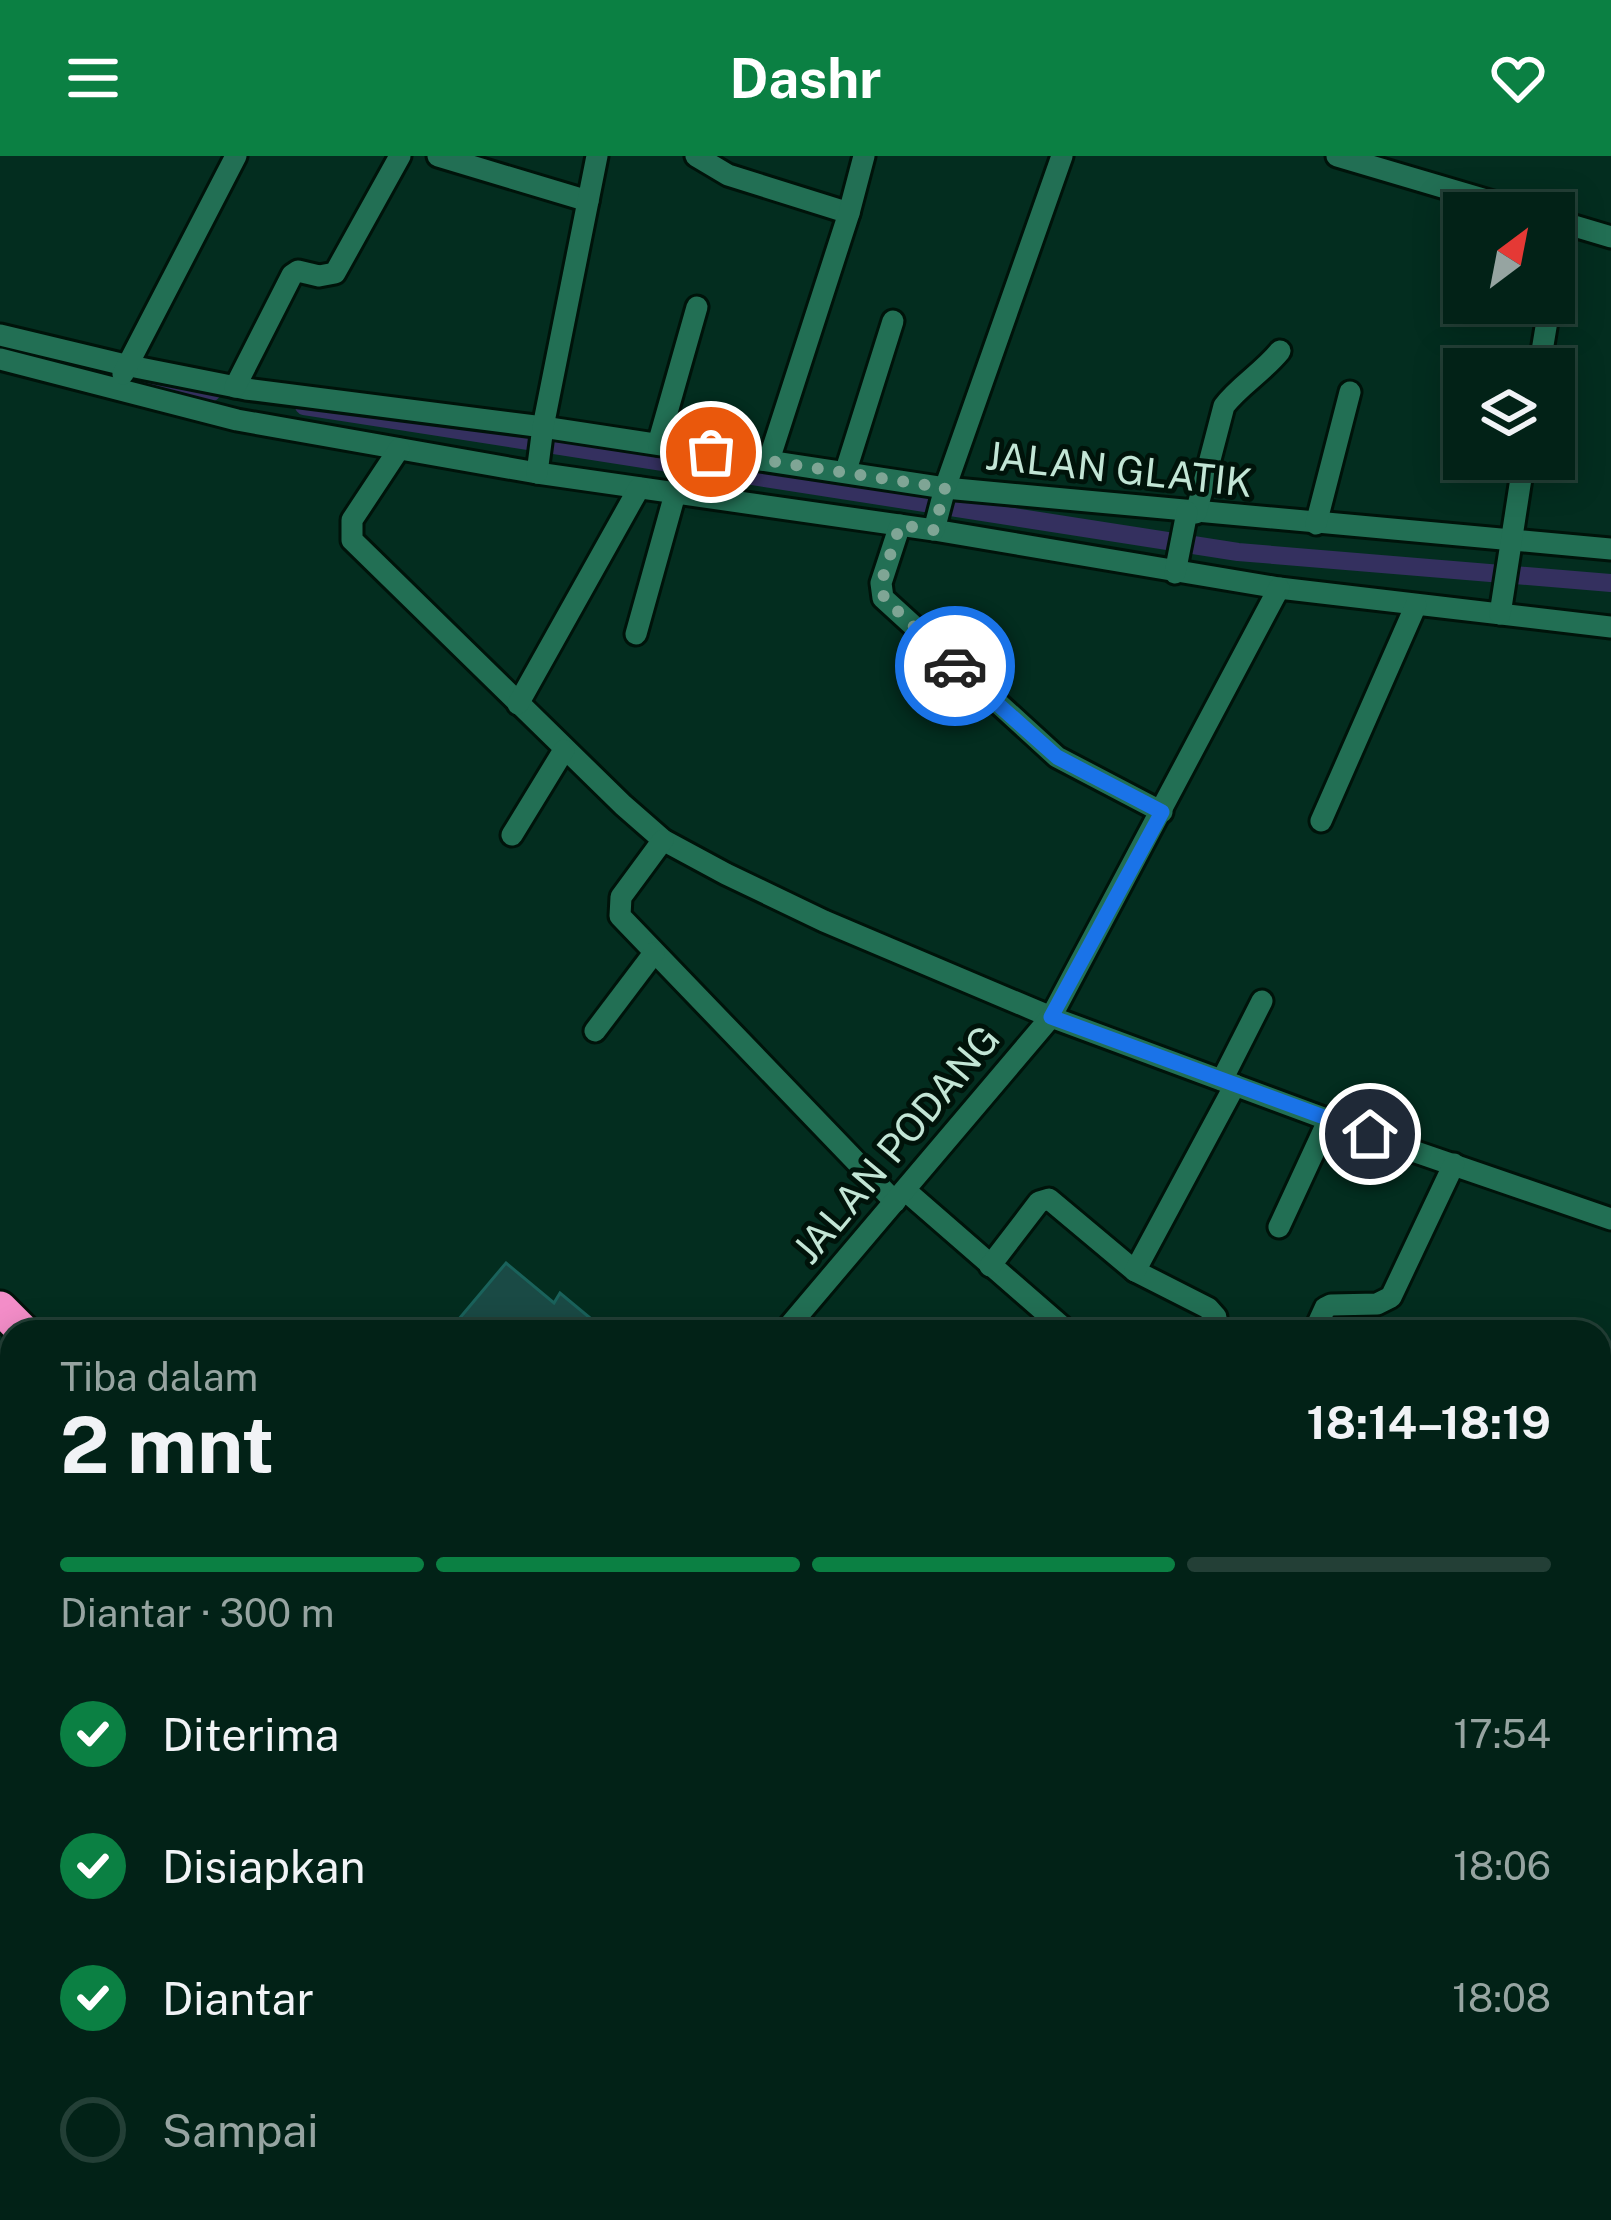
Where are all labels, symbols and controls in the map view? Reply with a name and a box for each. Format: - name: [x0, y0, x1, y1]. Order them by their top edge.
- icon: menu: [60, 45, 126, 111]
- icon: heart: [1485, 45, 1551, 111]
- text: Dashr: [730, 47, 881, 110]
- north arrow: [1443, 192, 1575, 324]
- map controls: [1443, 192, 1575, 480]
- button: layers: [1443, 348, 1575, 480]
- pin: [660, 401, 762, 503]
- icon: bag: [678, 419, 744, 485]
- street label: JALAN GLATIK: [983, 432, 1255, 506]
- courier: [895, 606, 1015, 726]
- icon: car: [922, 633, 988, 699]
- street label: JALAN PODANG: [783, 1016, 1009, 1272]
- pin: [1319, 1083, 1421, 1185]
- icon: home: [1337, 1101, 1403, 1167]
- text: Tiba dalam: [60, 1354, 258, 1400]
- text: 18:14–18:19: [1307, 1396, 1551, 1449]
- text: 2 mnt: [60, 1399, 274, 1491]
- text: Diantar · 300 m: [60, 1590, 334, 1636]
- icon: check: [60, 1701, 126, 1767]
- text: Diterima: [162, 1708, 340, 1761]
- text: 17:54: [1453, 1711, 1551, 1757]
- icon: check: [60, 1833, 126, 1899]
- text: Disiapkan: [162, 1840, 365, 1893]
- text: 18:06: [1453, 1843, 1551, 1889]
- icon: check: [60, 1965, 126, 2031]
- text: Diantar: [162, 1972, 314, 2025]
- text: 18:08: [1452, 1975, 1551, 2021]
- text: Sampai: [162, 2104, 318, 2157]

